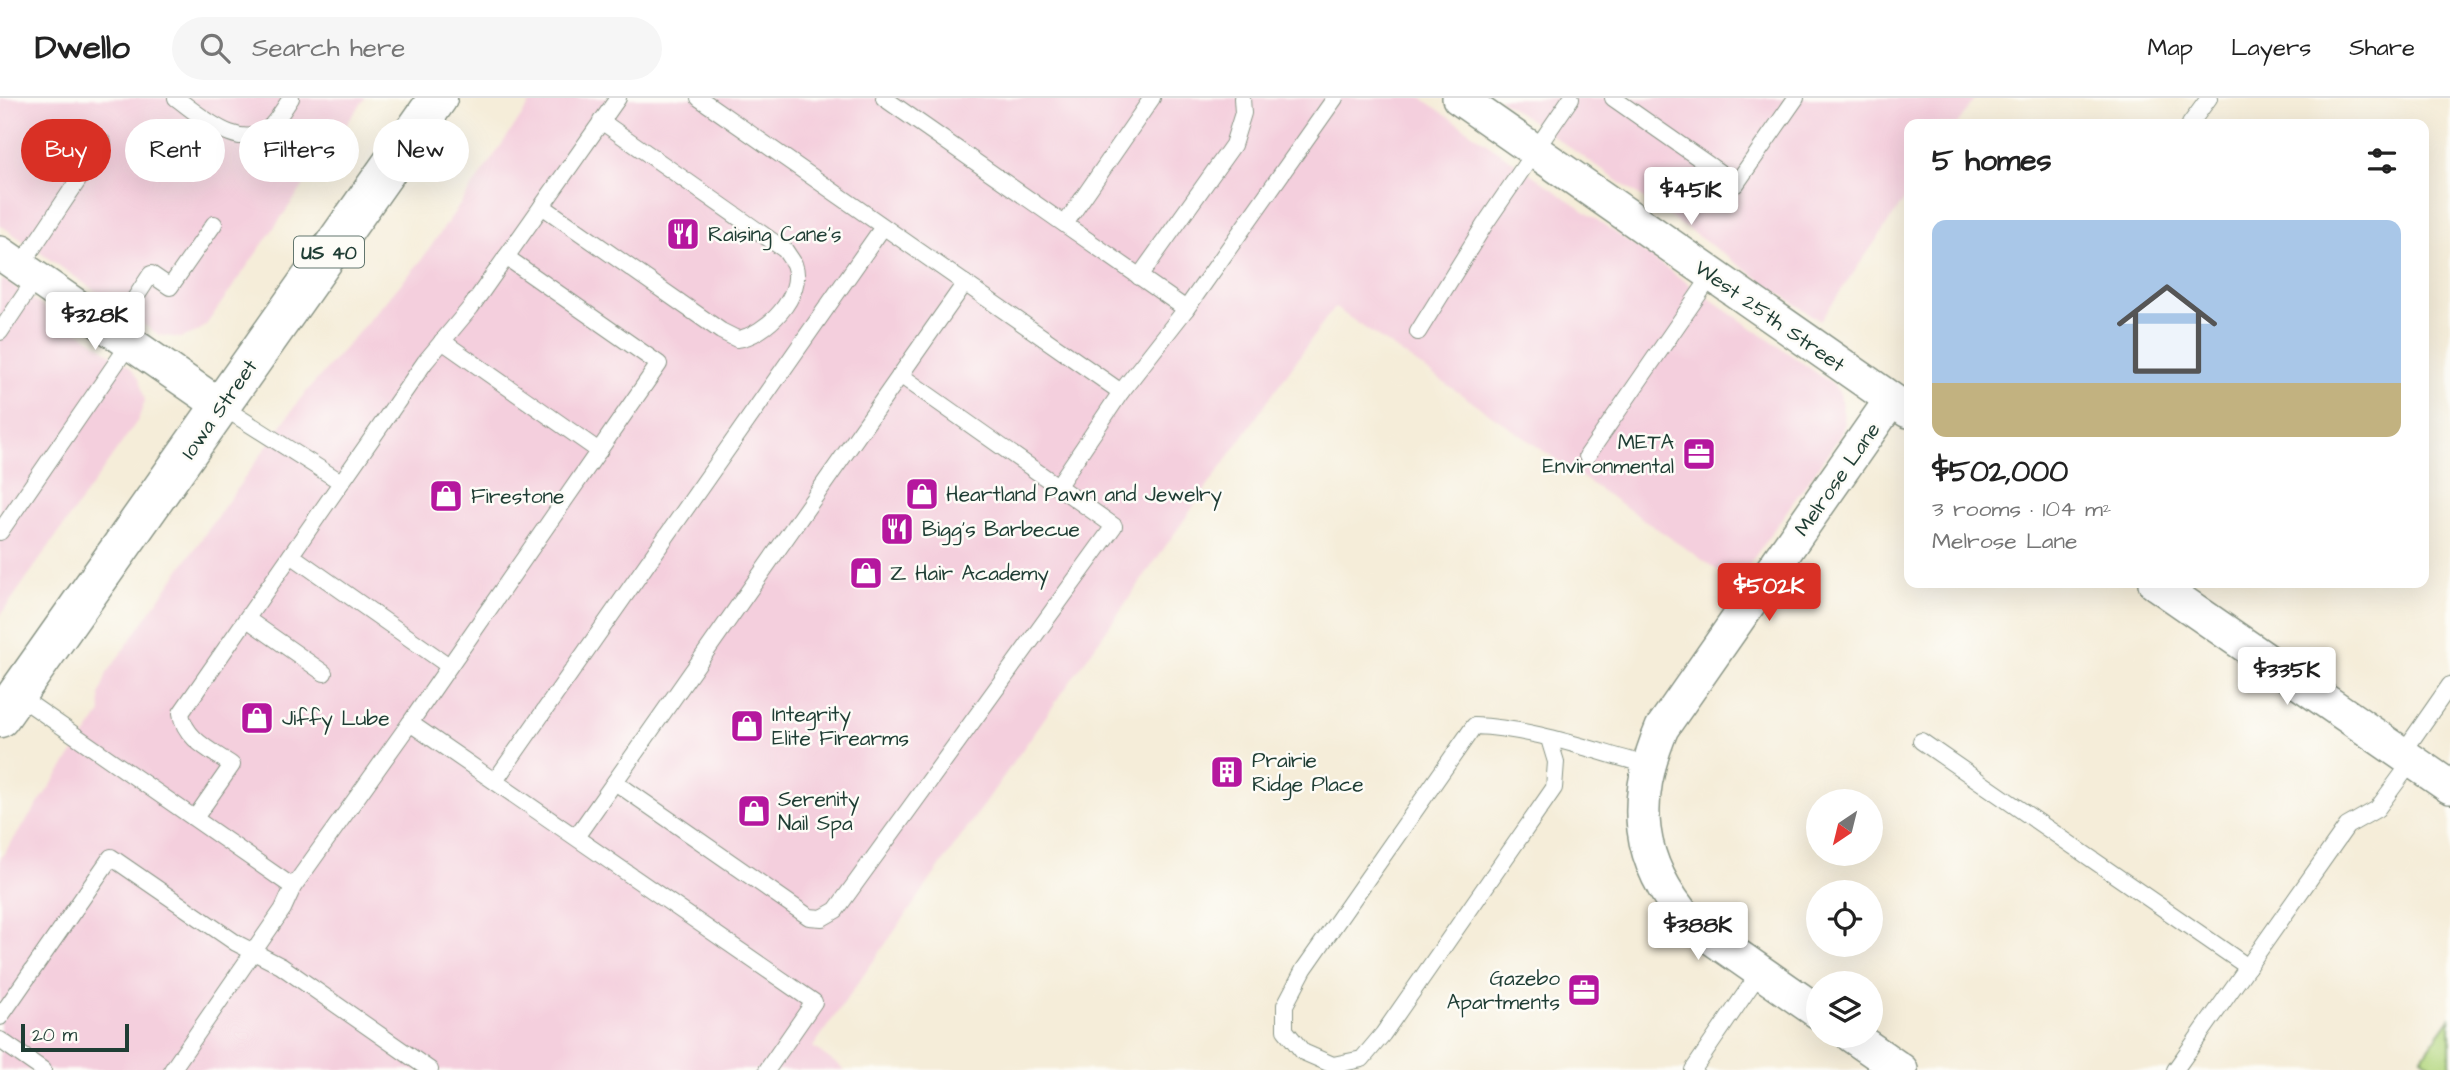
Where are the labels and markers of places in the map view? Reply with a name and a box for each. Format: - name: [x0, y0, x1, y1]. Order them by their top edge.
- pin: $451K: [1642, 167, 1740, 227]
- restaurant icon: Raising Cane's: [664, 215, 702, 253]
- place label: Raising Cane's: [708, 220, 842, 251]
- pin: $328K: [46, 292, 144, 352]
- place label: META Environmental: [1542, 428, 1675, 481]
- office icon: META Environmental: [1680, 435, 1718, 473]
- shop icon: Heartland Pawn and Jewelry: [903, 475, 941, 513]
- shop icon: Firestone: [427, 477, 465, 515]
- place label: Heartland Pawn and Jewelry: [946, 480, 1223, 511]
- place label: Firestone: [471, 482, 564, 511]
- restaurant icon: Bigg's Barbecue: [878, 510, 916, 548]
- place label: Bigg's Barbecue: [922, 515, 1080, 546]
- shop icon: Z Hair Academy: [847, 554, 885, 592]
- place label: Z Hair Academy: [890, 559, 1049, 590]
- pin: $502K: [1720, 564, 1818, 623]
- pin: $335K: [2238, 648, 2336, 707]
- shop icon: Jiffy Lube: [238, 699, 276, 737]
- place label: Integrity Elite Firearms: [772, 700, 909, 753]
- place label: Jiffy Lube: [282, 704, 390, 735]
- shop icon: Integrity Elite Firearms: [728, 707, 766, 745]
- place label: Prairie Ridge Place: [1252, 746, 1364, 801]
- building icon: Prairie Ridge Place: [1208, 753, 1246, 791]
- place label: Serenity Nail Spa: [778, 785, 860, 839]
- shop icon: Serenity Nail Spa: [735, 792, 773, 830]
- pin: $388K: [1649, 902, 1747, 962]
- place label: Gazebo Apartments: [1447, 964, 1560, 1018]
- office icon: Gazebo Apartments: [1565, 971, 1603, 1009]

